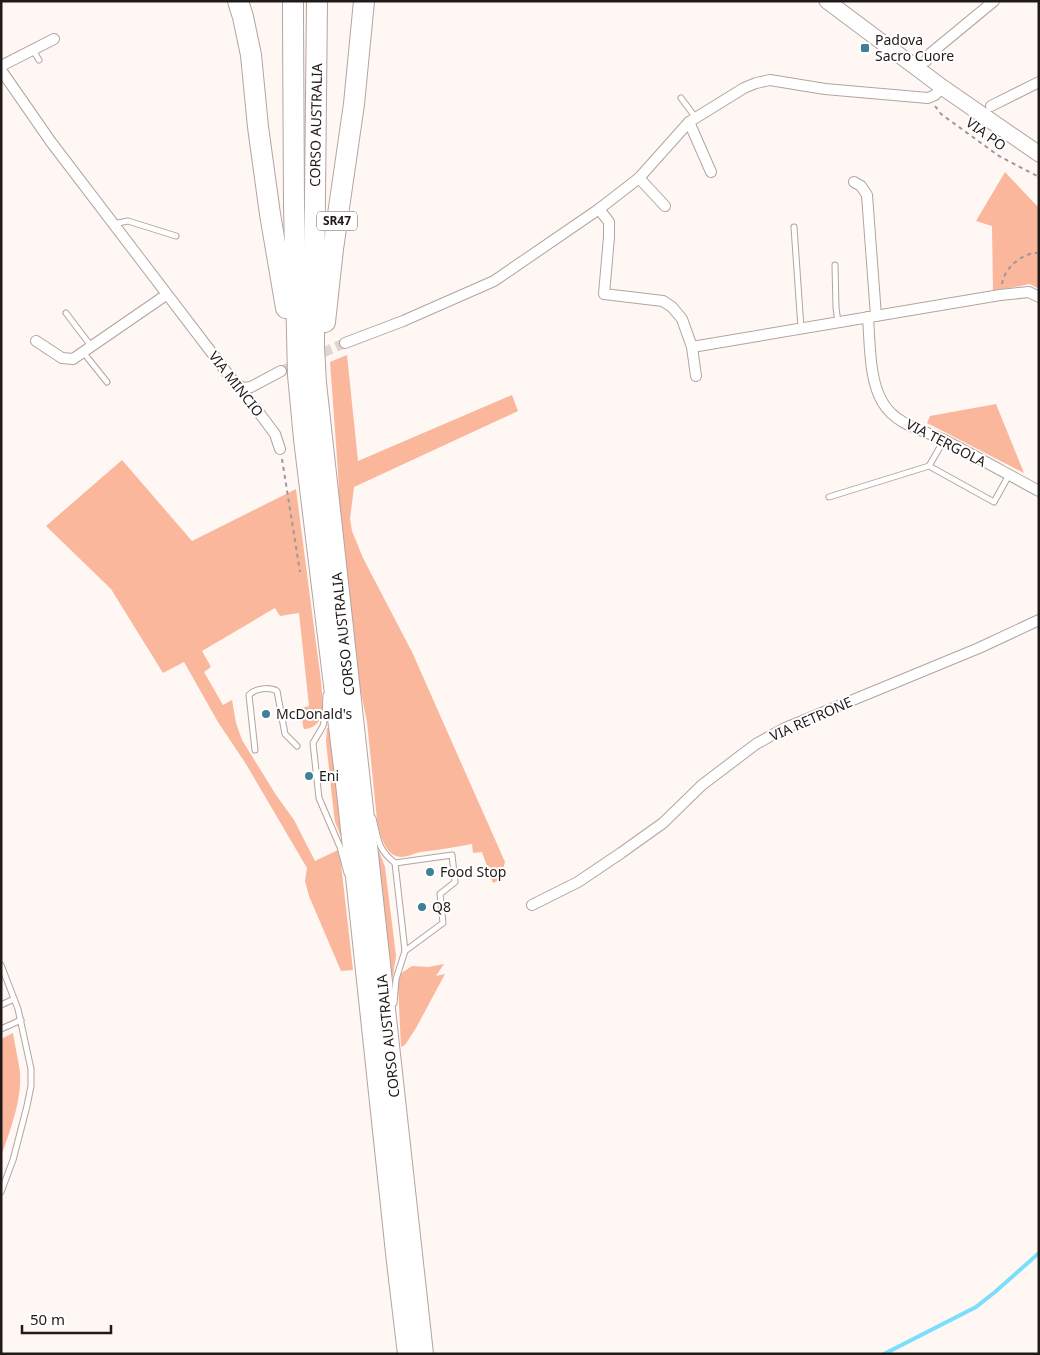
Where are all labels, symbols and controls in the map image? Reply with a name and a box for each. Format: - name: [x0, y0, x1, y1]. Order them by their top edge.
- place label: Padova Sacro Cuore: [875, 30, 954, 65]
- marker: Padova Sacro Cuore: [859, 42, 871, 54]
- street label: CORSO AUSTRALIA: [305, 63, 326, 187]
- street label: VIA PO: [962, 113, 1010, 155]
- road number: SR47: [317, 212, 357, 230]
- street label: VIA MINCIO: [205, 347, 268, 420]
- street label: VIA TERGOLA: [903, 414, 990, 471]
- street label: CORSO AUSTRALIA: [327, 571, 358, 697]
- street label: VIA RETRONE: [767, 692, 855, 745]
- place label: McDonald's: [276, 704, 353, 723]
- marker: McDonald's: [260, 708, 272, 720]
- place label: Eni: [319, 766, 339, 785]
- marker: Eni: [303, 770, 315, 782]
- place label: Food Stop: [440, 862, 506, 881]
- marker: Food Stop: [424, 866, 436, 878]
- place label: Q8: [432, 897, 451, 916]
- marker: Q8: [416, 901, 428, 913]
- street label: CORSO AUSTRALIA: [372, 973, 403, 1099]
- scale bar: [22, 1302, 111, 1334]
- text: 50 m: [30, 1309, 65, 1329]

